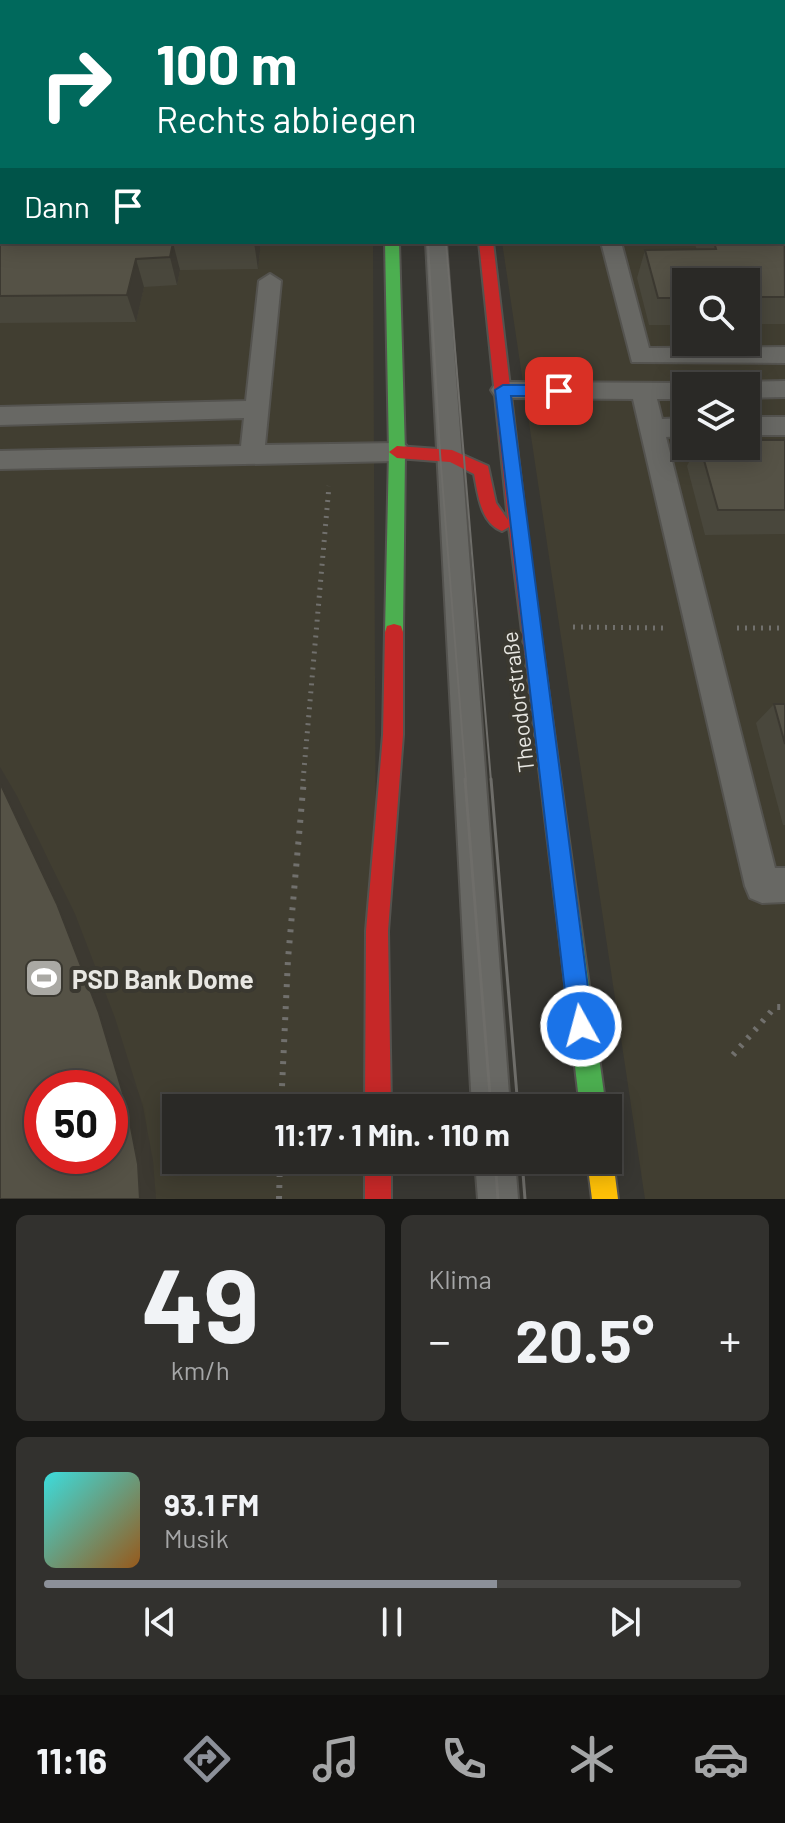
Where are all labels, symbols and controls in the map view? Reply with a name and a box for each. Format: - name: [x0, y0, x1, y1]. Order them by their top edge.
- text: 100 m: [156, 29, 298, 96]
- icon: right: [24, 32, 128, 136]
- text: Rechts abbiegen: [156, 97, 417, 140]
- icon: arrive: [106, 184, 150, 228]
- text: Dann: [24, 188, 90, 224]
- map controls: [672, 268, 760, 460]
- button: search: [672, 268, 760, 356]
- pin: [525, 357, 593, 425]
- icon: arrive: [537, 369, 581, 413]
- button: layers: [672, 372, 760, 460]
- street label: Theodorstraße: [495, 630, 539, 774]
- sports icon: PSD Bank Dome: [23, 957, 65, 999]
- place label: PSD Bank Dome: [72, 963, 254, 994]
- position arrow: [539, 984, 623, 1068]
- speed limit sign: 50: [24, 1070, 128, 1174]
- text: 11:17 · 1 Min. · 110 m: [274, 1116, 510, 1152]
- text: 49: [141, 1239, 259, 1364]
- text: Klima: [429, 1263, 492, 1294]
- text: 20.5°: [515, 1303, 654, 1375]
- text: −: [429, 1313, 451, 1366]
- text: +: [719, 1313, 741, 1366]
- text: km/h: [171, 1354, 230, 1385]
- text: 93.1 FM: [164, 1486, 259, 1522]
- text: Musik: [164, 1522, 229, 1553]
- icon: previous: [138, 1600, 182, 1644]
- icon: pause: [370, 1600, 414, 1644]
- icon: next: [603, 1600, 647, 1644]
- icon: directions: [179, 1731, 235, 1787]
- icon: music: [308, 1731, 364, 1787]
- icon: phone: [436, 1731, 492, 1787]
- icon: climate: [564, 1731, 620, 1787]
- icon: car: [693, 1731, 749, 1787]
- text: 11:16: [36, 1738, 107, 1781]

